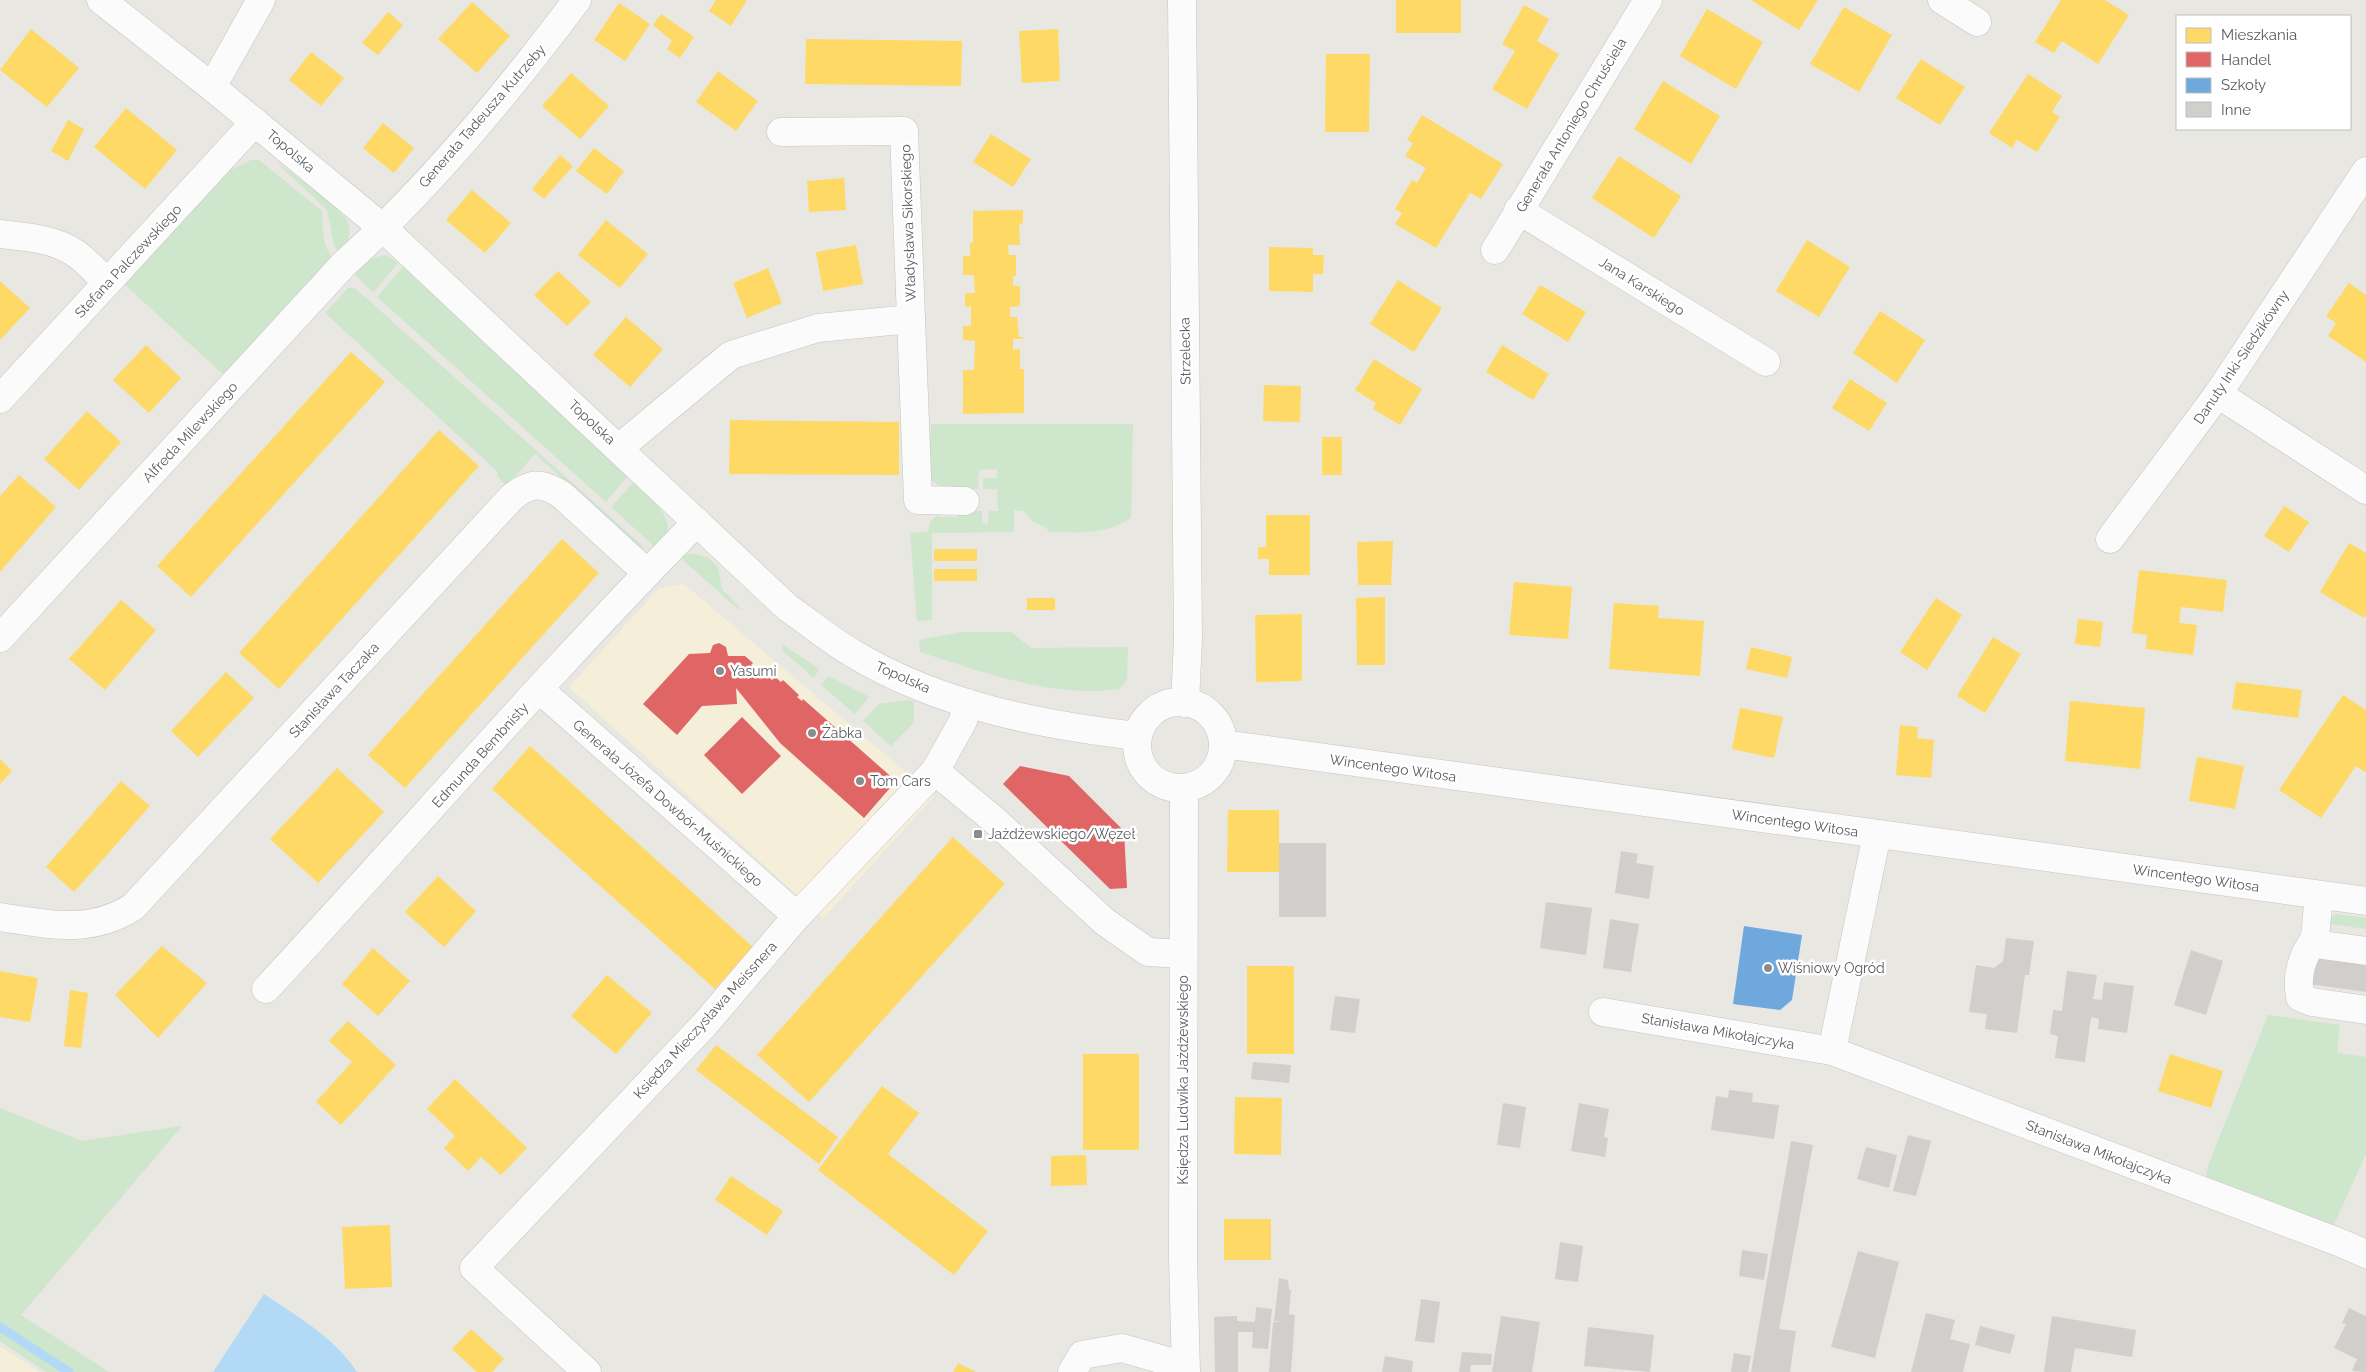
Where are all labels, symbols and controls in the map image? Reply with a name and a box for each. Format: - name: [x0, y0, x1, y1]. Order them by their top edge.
- legend: [2176, 15, 2351, 130]
- text: Mieszkania: [2221, 26, 2297, 44]
- street label: Generała Antoniego Chruściela: [1512, 35, 1630, 215]
- street label: Generała Tadeusza Kutrzeby: [415, 41, 549, 191]
- text: Handel: [2221, 51, 2272, 69]
- text: Szkoły: [2221, 76, 2266, 94]
- text: Inne: [2221, 101, 2251, 119]
- street label: Topolska: [264, 126, 318, 176]
- street label: Władysława Sikorskiego: [897, 144, 919, 302]
- street label: Stefana Palczewskiego: [71, 201, 185, 321]
- street label: Jana Karskiego: [1596, 253, 1688, 319]
- street label: Danuty Inki-Siedzikówny: [2190, 287, 2292, 427]
- street label: Strzelecka: [1176, 317, 1194, 385]
- street label: Alfreda Milewskiego: [139, 378, 241, 486]
- street label: Topolska: [565, 396, 619, 448]
- street label: Stanisława Taczaka: [286, 639, 382, 741]
- street label: Topolska: [873, 658, 933, 696]
- place label: Yasumi: [730, 663, 776, 679]
- marker: Yasumi: [714, 665, 726, 677]
- street label: Edmunda Bembnisty: [429, 699, 532, 811]
- street label: Generała Józefa Dowbór-Muśnickiego: [570, 716, 766, 890]
- place label: Żabka: [822, 723, 862, 741]
- marker: Żabka: [806, 727, 818, 739]
- street label: Wincentego Witosa: [1329, 751, 1457, 785]
- place label: Tom Cars: [870, 773, 931, 789]
- marker: Tom Cars: [854, 775, 866, 787]
- street label: Wincentego Witosa: [1731, 806, 1859, 840]
- place label: Jażdżewskiego/Węzeł: [988, 826, 1136, 842]
- marker: Jażdżewskiego/Węzeł: [972, 828, 984, 840]
- street label: Wincentego Witosa: [2132, 861, 2260, 895]
- street label: Księdza Mieczysława Meissnera: [630, 938, 780, 1102]
- place label: Wiśniowy Ogród: [1778, 960, 1885, 976]
- marker: Wiśniowy Ogród: [1762, 962, 1774, 974]
- street label: Księdza Ludwika Jażdżewskiego: [1175, 975, 1191, 1185]
- street label: Stanisława Mikołajczyka: [1640, 1010, 1796, 1052]
- street label: Stanisława Mikołajczyka: [2024, 1117, 2174, 1187]

